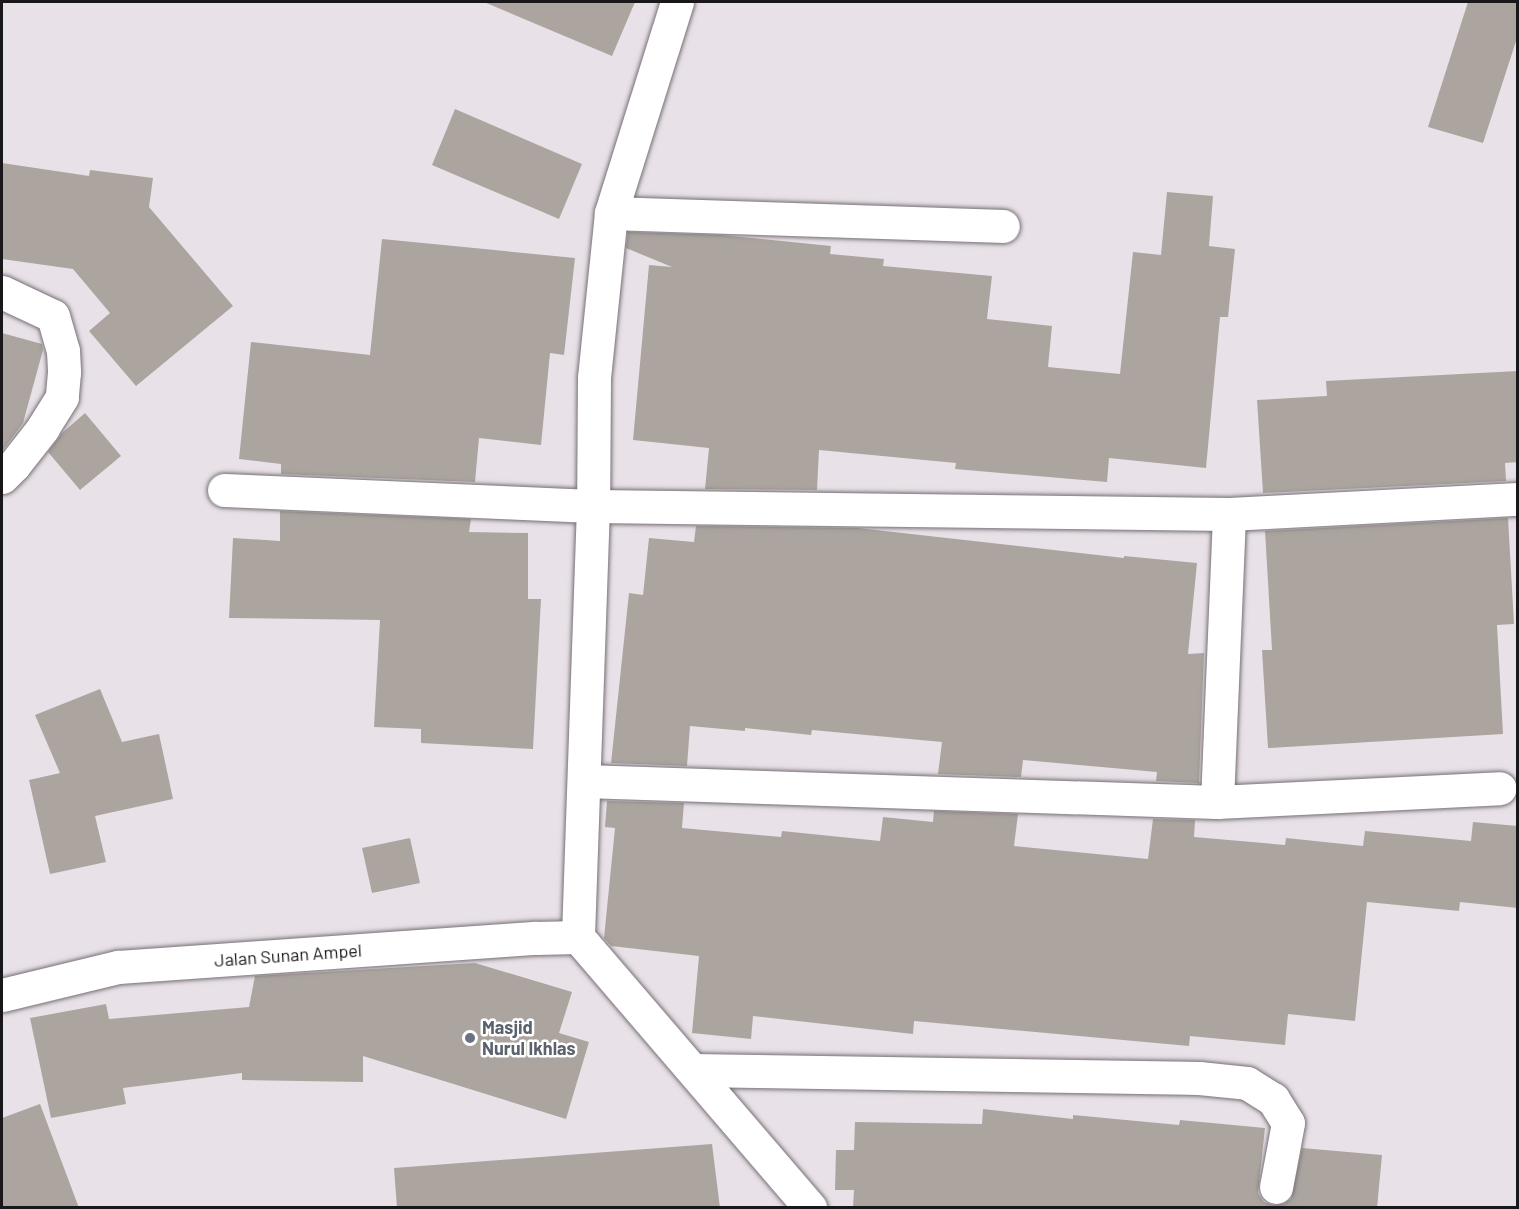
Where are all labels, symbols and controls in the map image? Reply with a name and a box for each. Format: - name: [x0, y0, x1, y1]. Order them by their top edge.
- street label: Jalan Sunan Ampel: [213, 939, 363, 971]
- place label: Masjid Nurul Ikhlas: [482, 1017, 576, 1060]
- marker: Masjid Nurul Ikhlas: [463, 1031, 477, 1045]

